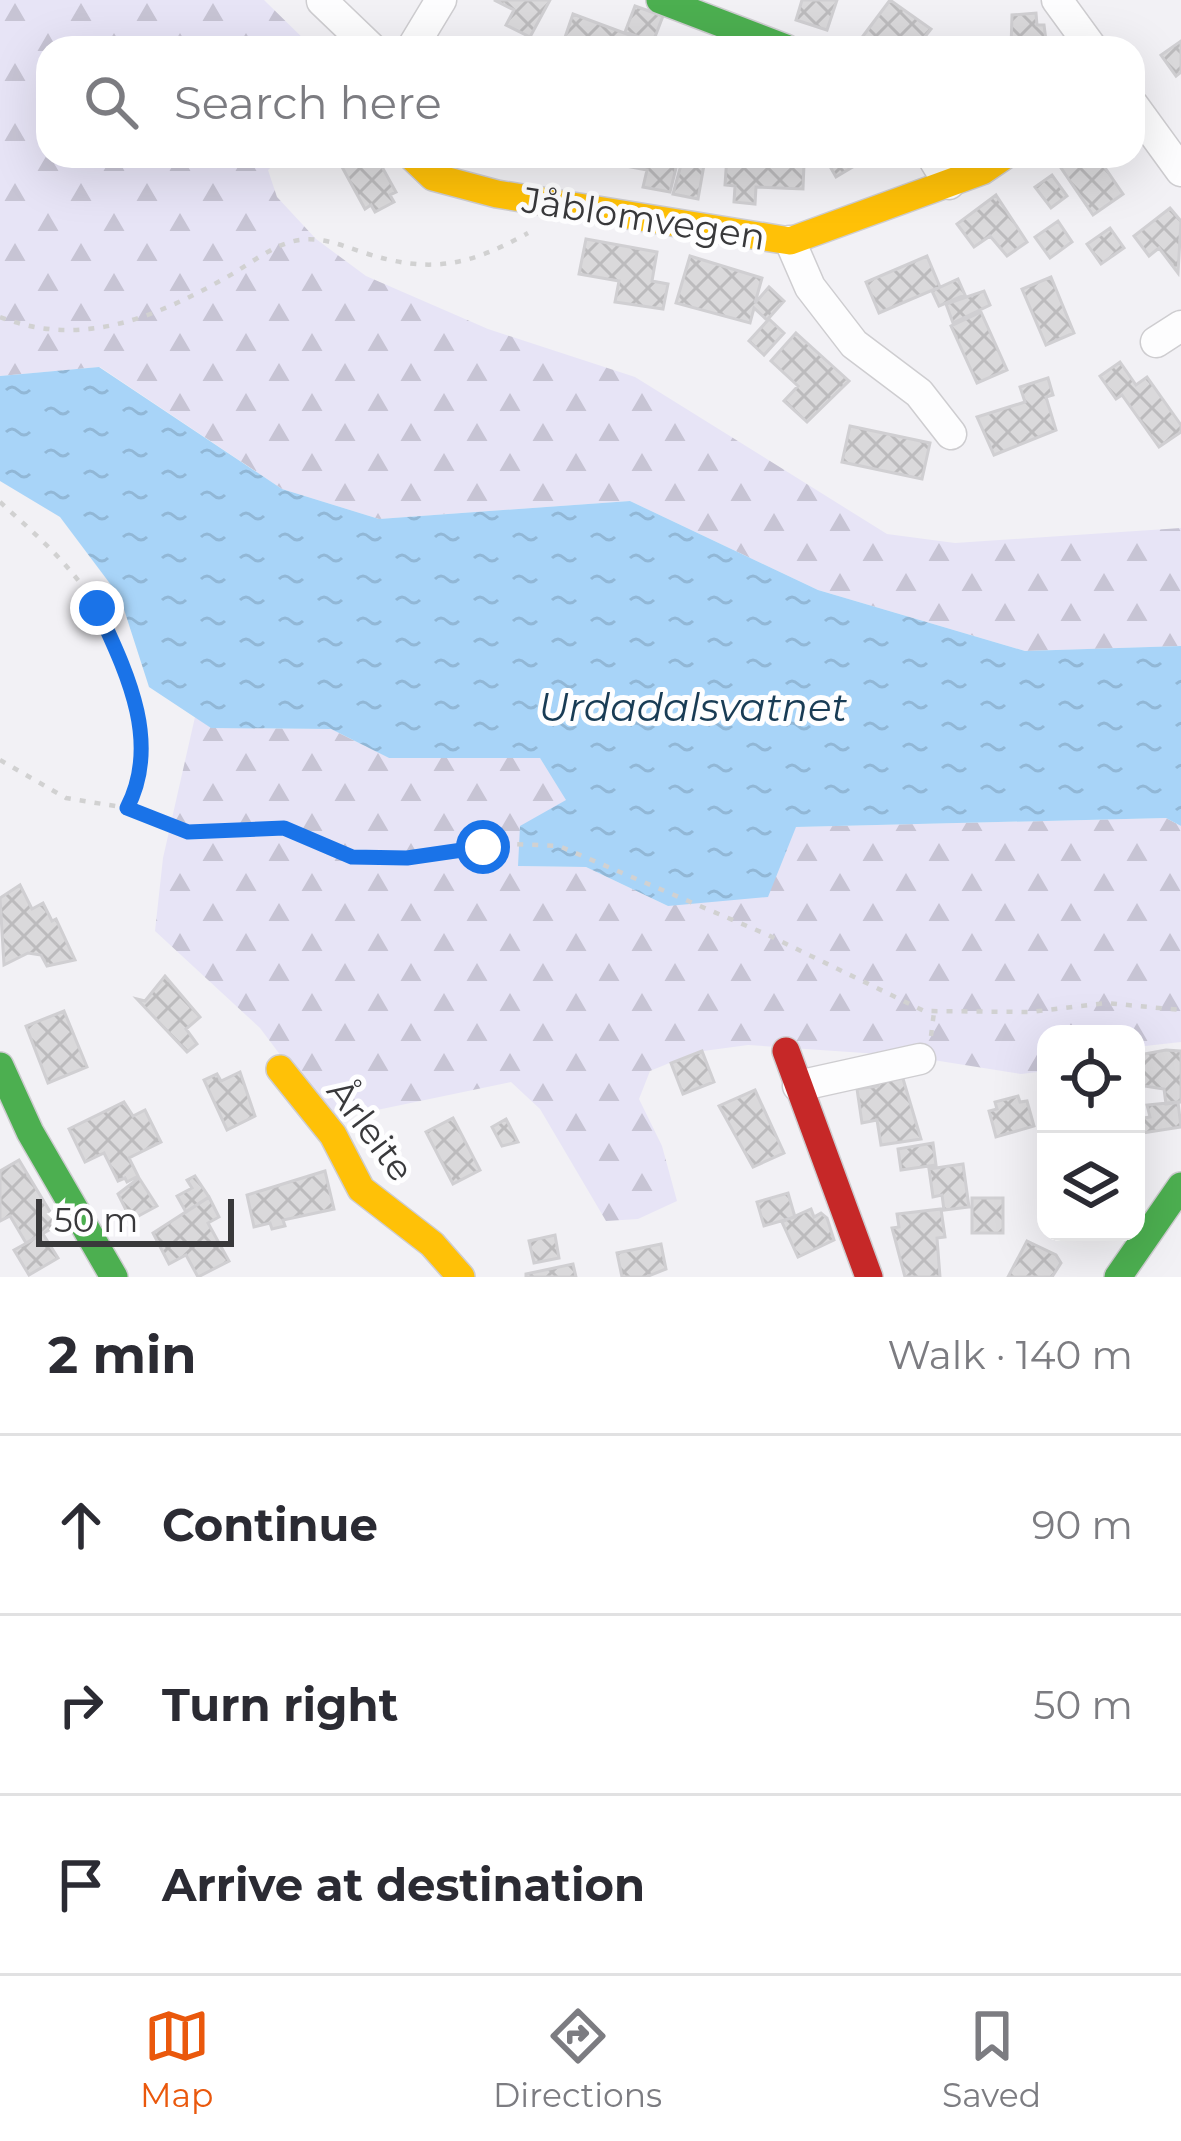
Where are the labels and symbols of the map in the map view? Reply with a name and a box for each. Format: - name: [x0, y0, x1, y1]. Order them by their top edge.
- street label: Jåblomvegen: [518, 177, 769, 259]
- route end: [70, 581, 124, 635]
- water label: Urdadalsvatnet: [539, 683, 847, 731]
- route start: [456, 820, 510, 874]
- street label: Årleite: [318, 1070, 424, 1190]
- scale bar: [36, 1193, 234, 1246]

